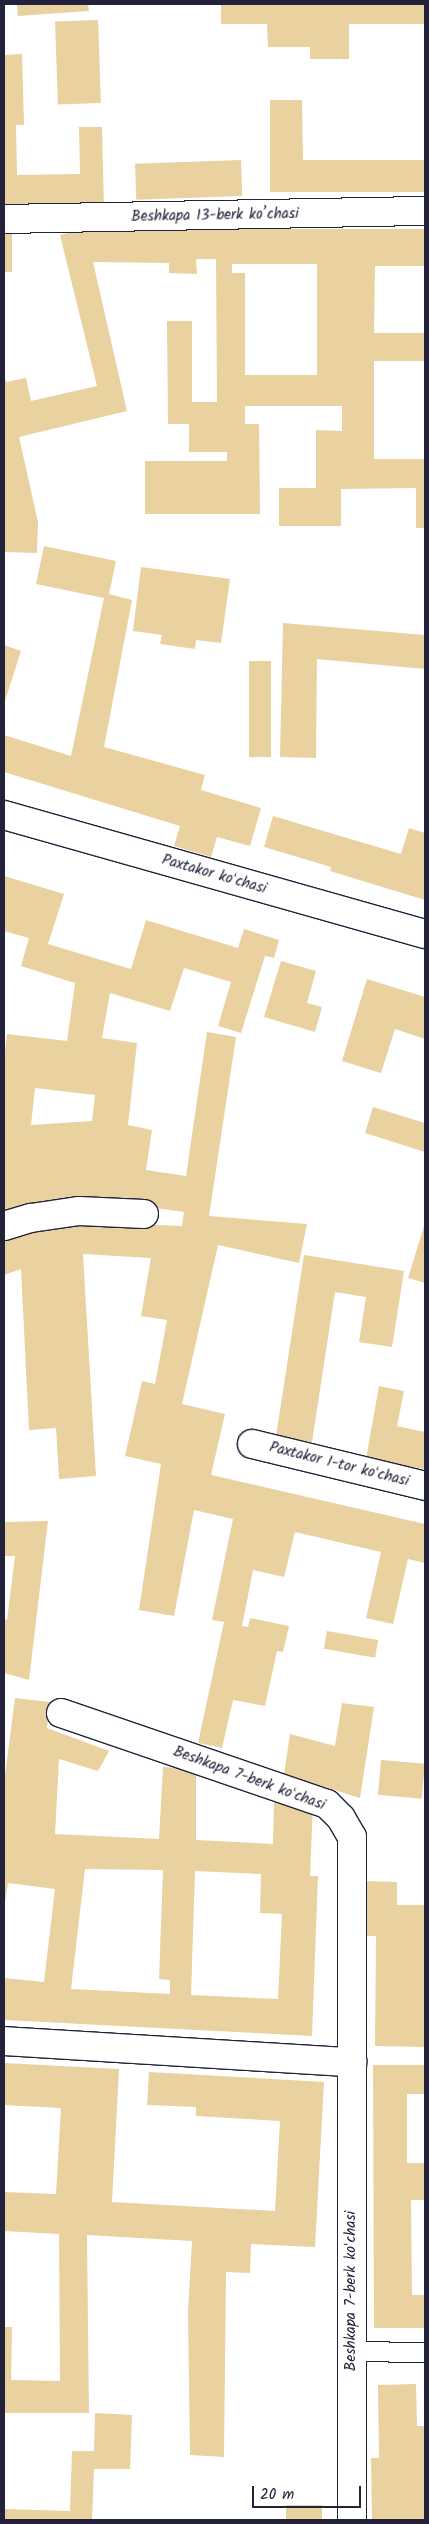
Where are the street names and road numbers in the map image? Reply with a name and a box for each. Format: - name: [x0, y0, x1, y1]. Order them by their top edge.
- street label: Beshkapa 13-berk koʼchasi: [131, 206, 299, 226]
- street label: Paxtakor koʻchasi: [160, 851, 268, 899]
- street label: Paxtakor 1-tor koʻchasi: [267, 1439, 411, 1491]
- street label: Beshkapa 7-berk koʻchasi: [171, 1743, 327, 1815]
- street label: Beshkapa 7-berk koʻchasi: [343, 2211, 361, 2371]

